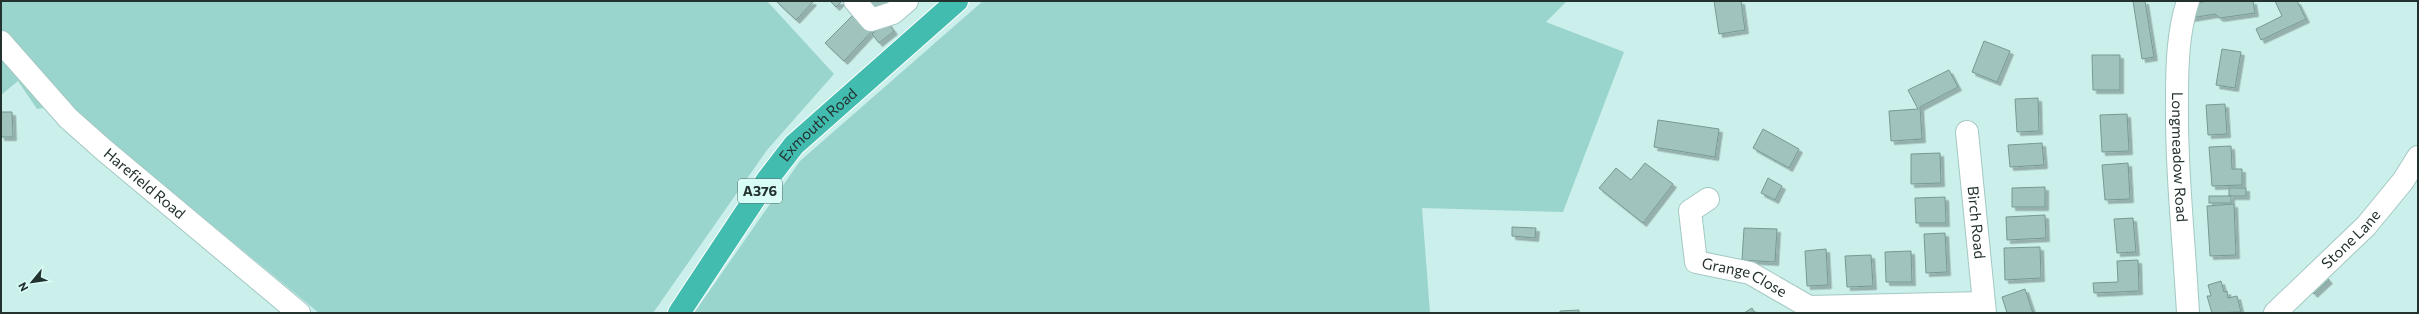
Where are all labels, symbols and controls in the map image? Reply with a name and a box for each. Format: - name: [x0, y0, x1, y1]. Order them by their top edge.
- street label: Exmouth Road: [775, 84, 860, 165]
- street label: Longmeadow Road: [2169, 92, 2192, 223]
- street label: Harefield Road: [101, 144, 189, 222]
- road number: A376: [738, 179, 782, 203]
- street label: Birch Road: [1964, 185, 1990, 260]
- street label: Stone Lane: [2317, 206, 2384, 272]
- street label: Grange Close: [1700, 253, 1790, 300]
- north arrow: [12, 262, 52, 302]
- text: N: [15, 280, 31, 294]

